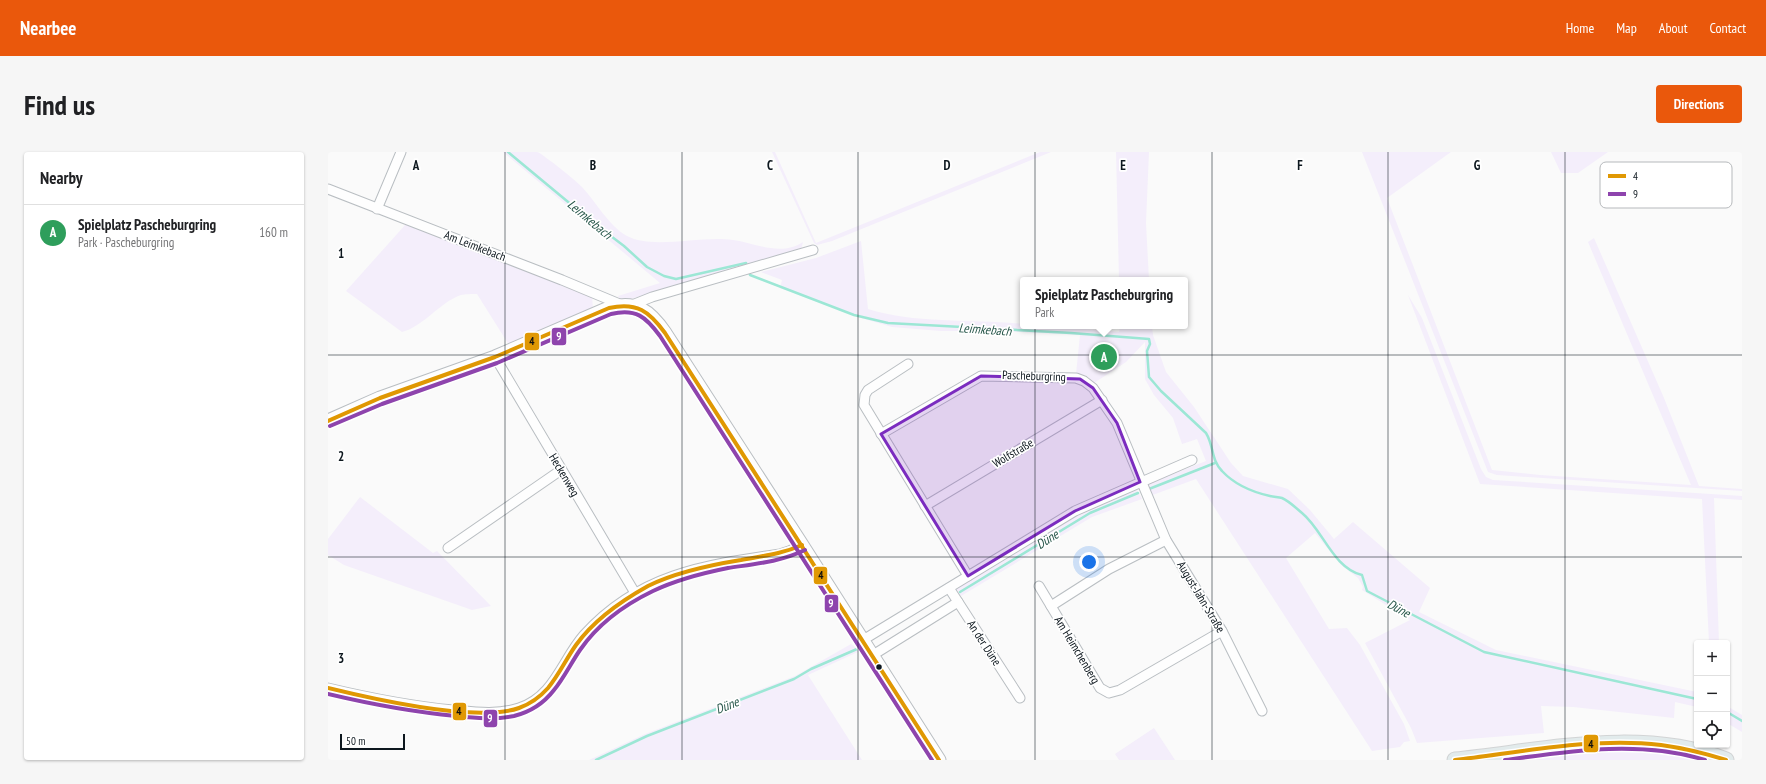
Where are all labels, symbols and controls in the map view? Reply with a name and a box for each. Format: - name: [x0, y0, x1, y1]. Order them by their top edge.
- text: Nearbee: [20, 16, 77, 40]
- text: Home: [1566, 19, 1594, 37]
- text: Map: [1616, 19, 1637, 37]
- text: About: [1659, 19, 1688, 37]
- text: Contact: [1710, 19, 1746, 37]
- button: Directions: [1656, 85, 1742, 123]
- text: Find us: [24, 86, 95, 123]
- text: A: [412, 157, 420, 174]
- text: B: [590, 157, 596, 174]
- text: C: [767, 157, 773, 174]
- text: D: [944, 157, 951, 174]
- text: E: [1120, 157, 1126, 174]
- text: F: [1297, 157, 1303, 174]
- text: G: [1474, 157, 1481, 174]
- legend: [1600, 162, 1732, 208]
- text: Nearby: [40, 167, 83, 189]
- text: 4: [1633, 169, 1638, 183]
- text: 9: [1633, 187, 1638, 201]
- water label: Leimkebach: [564, 196, 616, 244]
- text: Spielplatz Pascheburgring: [78, 215, 216, 234]
- text: A: [50, 224, 56, 241]
- text: 160 m: [259, 224, 288, 241]
- street label: Am Leimkebach: [442, 227, 508, 264]
- text: Park · Pascheburgring: [78, 234, 174, 251]
- text: 1: [338, 245, 344, 262]
- popup: [1020, 277, 1188, 329]
- text: Spielplatz Pascheburgring: [1035, 285, 1173, 304]
- text: Park: [1035, 304, 1054, 321]
- water label: Leimkebach: [958, 319, 1013, 340]
- line badge: 9: [551, 327, 567, 346]
- text: 9: [556, 329, 562, 343]
- line badge: 4: [524, 332, 540, 351]
- text: 4: [529, 334, 535, 348]
- pin: A: [1091, 342, 1117, 372]
- street label: Pascheburgring: [1002, 367, 1066, 384]
- street label: Wolfstraße: [990, 435, 1036, 471]
- text: 2: [338, 448, 344, 465]
- street label: Heckenweg: [546, 451, 583, 499]
- water label: Düne: [1033, 525, 1063, 553]
- your location: [1079, 552, 1099, 572]
- street label: August-Jahn-Straße: [1174, 558, 1229, 635]
- line badge: 4: [813, 566, 828, 585]
- text: 4: [818, 568, 824, 582]
- line badge: 9: [824, 594, 839, 613]
- water label: Düne: [1384, 595, 1415, 622]
- text: 9: [828, 596, 834, 610]
- street label: Am Heimchenberg: [1051, 613, 1103, 686]
- street label: An der Düne: [964, 617, 1005, 668]
- map controls: [1694, 640, 1730, 748]
- button: +: [1694, 640, 1730, 676]
- text: 3: [338, 650, 344, 667]
- unlabelled marker: [874, 662, 884, 672]
- button: −: [1694, 676, 1730, 712]
- water label: Düne: [713, 693, 743, 718]
- line badge: 4: [452, 702, 467, 721]
- text: 4: [456, 704, 462, 718]
- line badge: 9: [483, 709, 498, 728]
- text: 9: [487, 711, 493, 725]
- button: locate: [1694, 712, 1730, 748]
- scale bar: [340, 732, 405, 751]
- text: 50 m: [346, 734, 365, 748]
- line badge: 4: [1583, 734, 1599, 753]
- text: 4: [1588, 737, 1594, 751]

